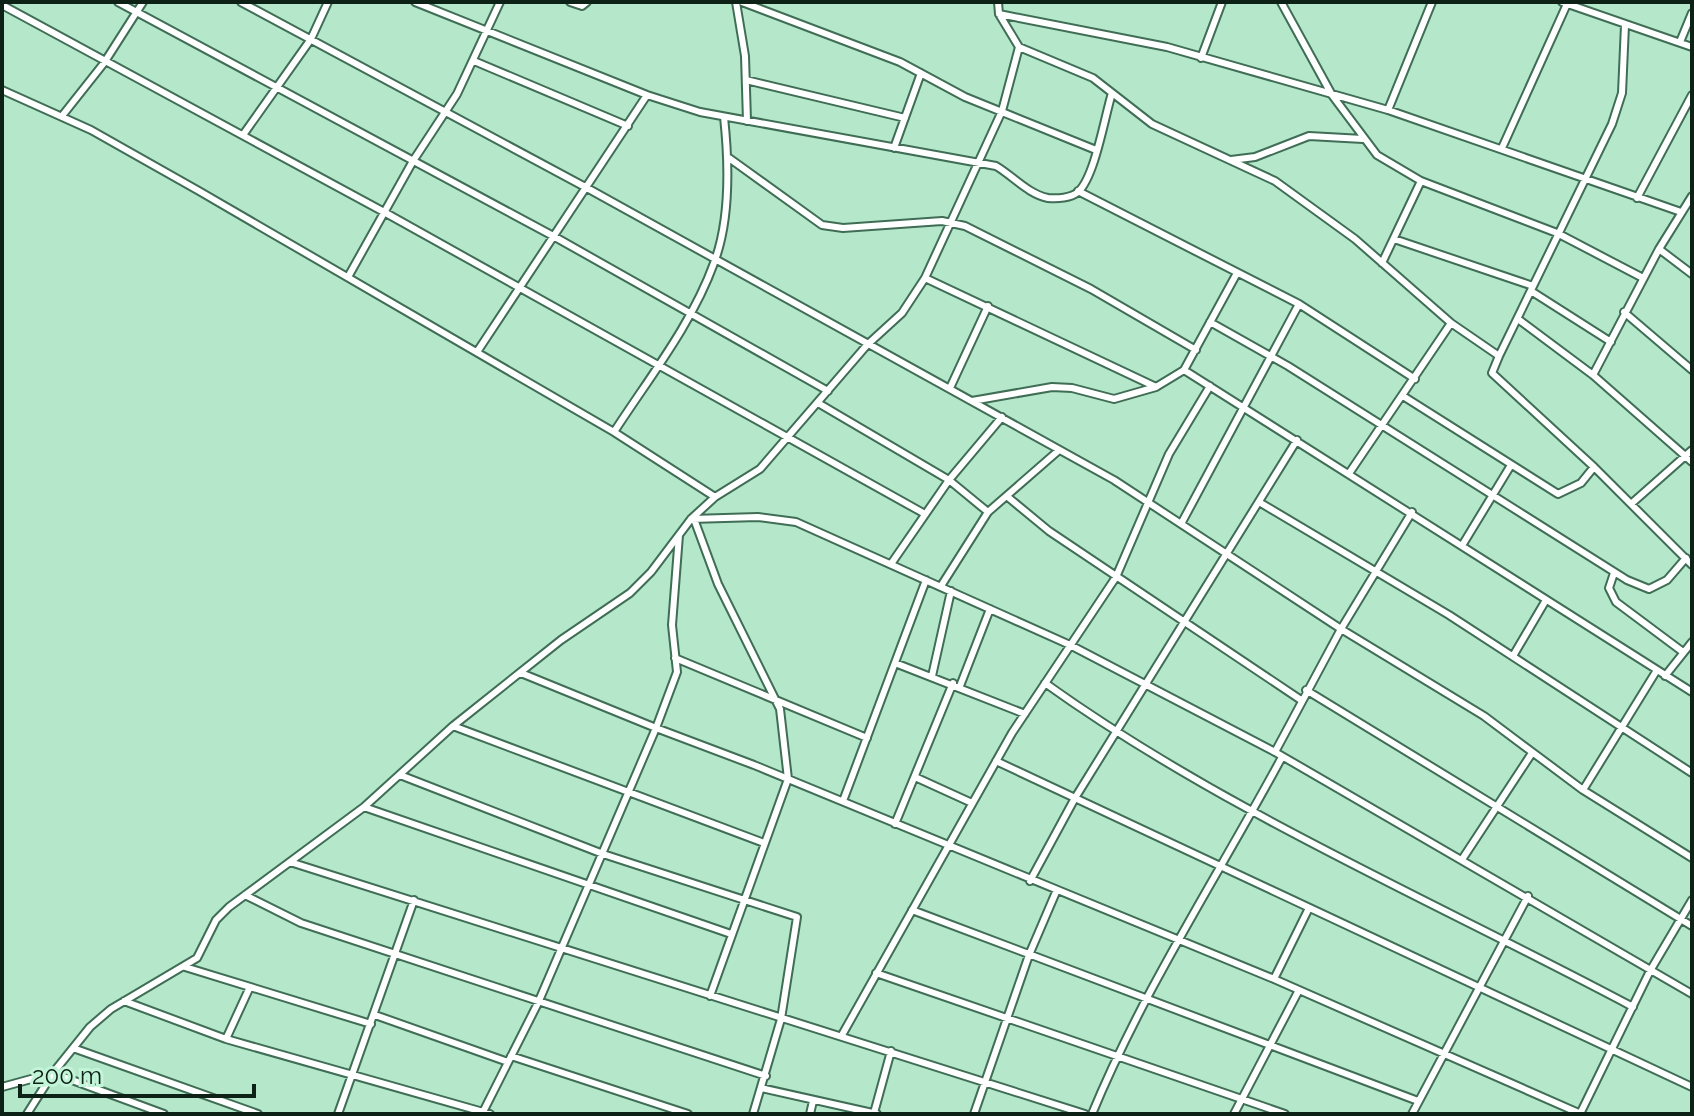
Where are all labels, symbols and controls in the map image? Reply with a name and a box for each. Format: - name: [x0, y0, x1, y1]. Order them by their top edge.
- scale bar: [20, 1048, 254, 1098]
- text: 200 m: [32, 1061, 102, 1090]

